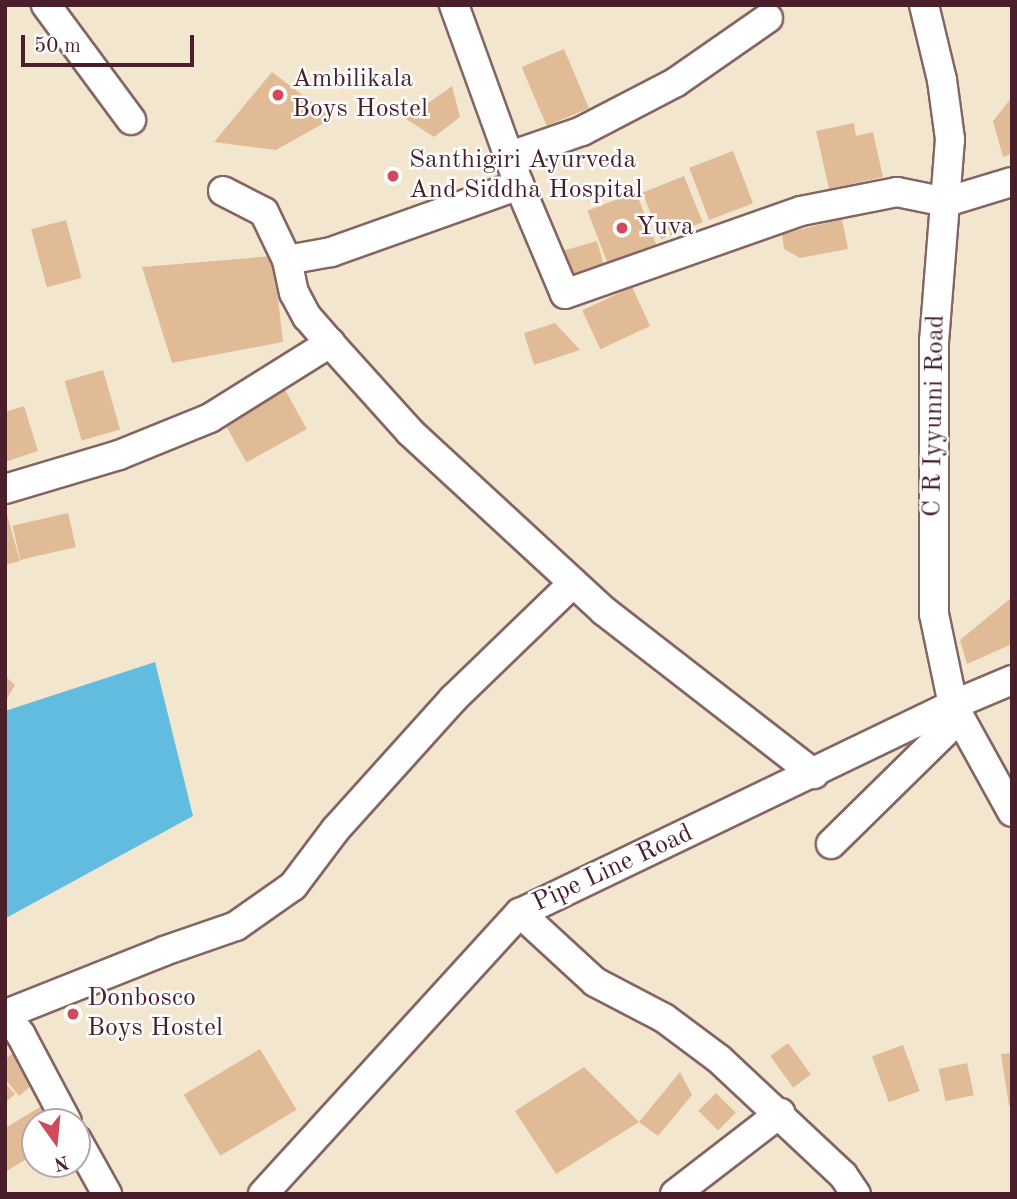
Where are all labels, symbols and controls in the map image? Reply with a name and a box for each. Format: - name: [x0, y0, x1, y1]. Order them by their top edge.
- scale bar: [24, 21, 198, 65]
- text: 50 m: [34, 36, 81, 57]
- place label: Ambilikala Boys Hostel: [292, 64, 428, 126]
- marker: Ambilikala Boys Hostel: [270, 87, 286, 103]
- place label: Santhigiri Ayurveda And Siddha Hospital: [409, 145, 642, 206]
- marker: Santhigiri Ayurveda And Siddha Hospital: [383, 166, 403, 186]
- place label: Yuva: [636, 212, 694, 244]
- marker: Yuva: [614, 220, 630, 236]
- street label: C R Iyyunni Road: [918, 314, 952, 518]
- street label: Pipe Line Road: [528, 818, 698, 920]
- place label: Donbosco Boys Hostel: [87, 983, 223, 1044]
- marker: Donbosco Boys Hostel: [65, 1006, 81, 1022]
- north arrow: [21, 1108, 91, 1178]
- text: N: [52, 1151, 71, 1173]

